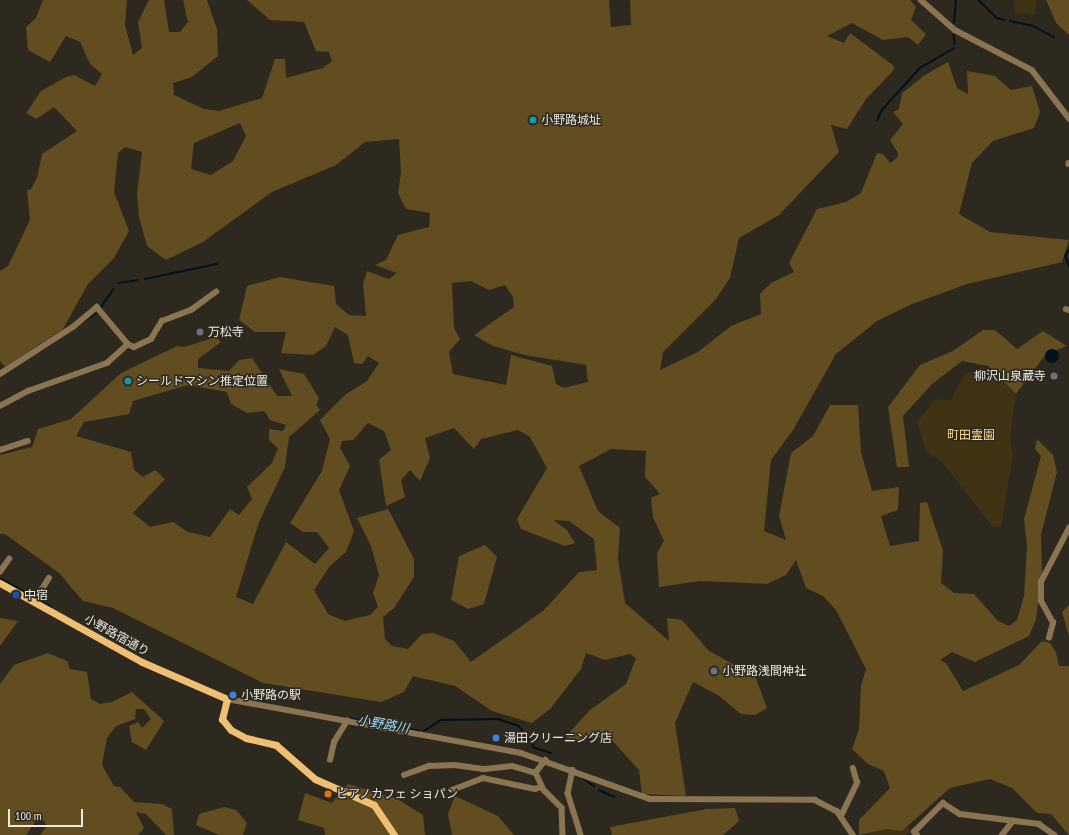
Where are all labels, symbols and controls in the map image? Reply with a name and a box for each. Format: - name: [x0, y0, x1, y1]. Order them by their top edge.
- place label: 小野路城址: [541, 113, 601, 127]
- marker: 小野路城址: [528, 115, 538, 125]
- place label: 万松寺: [208, 325, 244, 339]
- marker: 万松寺: [195, 327, 205, 337]
- place label: 柳沢山泉蔵寺: [974, 369, 1046, 383]
- marker: 柳沢山泉蔵寺: [1049, 371, 1059, 381]
- place label: シールドマシン推定位置: [136, 374, 268, 388]
- marker: シールドマシン推定位置: [123, 376, 133, 386]
- park label: 町田霊園: [947, 428, 995, 442]
- place label: 中宿: [24, 588, 48, 602]
- marker: 中宿: [11, 590, 21, 600]
- street label: 小野路宿通り: [82, 611, 152, 659]
- place label: 小野路浅間神社: [722, 664, 806, 678]
- marker: 小野路浅間神社: [709, 666, 719, 676]
- place label: 小野路の駅: [241, 688, 301, 702]
- marker: 小野路の駅: [228, 690, 238, 700]
- water label: 小野路川: [356, 713, 410, 737]
- place label: 湯田クリーニング店: [504, 731, 612, 745]
- marker: 湯田クリーニング店: [491, 733, 501, 743]
- place label: ピアノカフェ ショパン: [336, 787, 459, 801]
- marker: ピアノカフェ ショパン: [323, 789, 333, 799]
- scale bar: [10, 801, 85, 827]
- text: 100 m: [15, 808, 42, 823]

